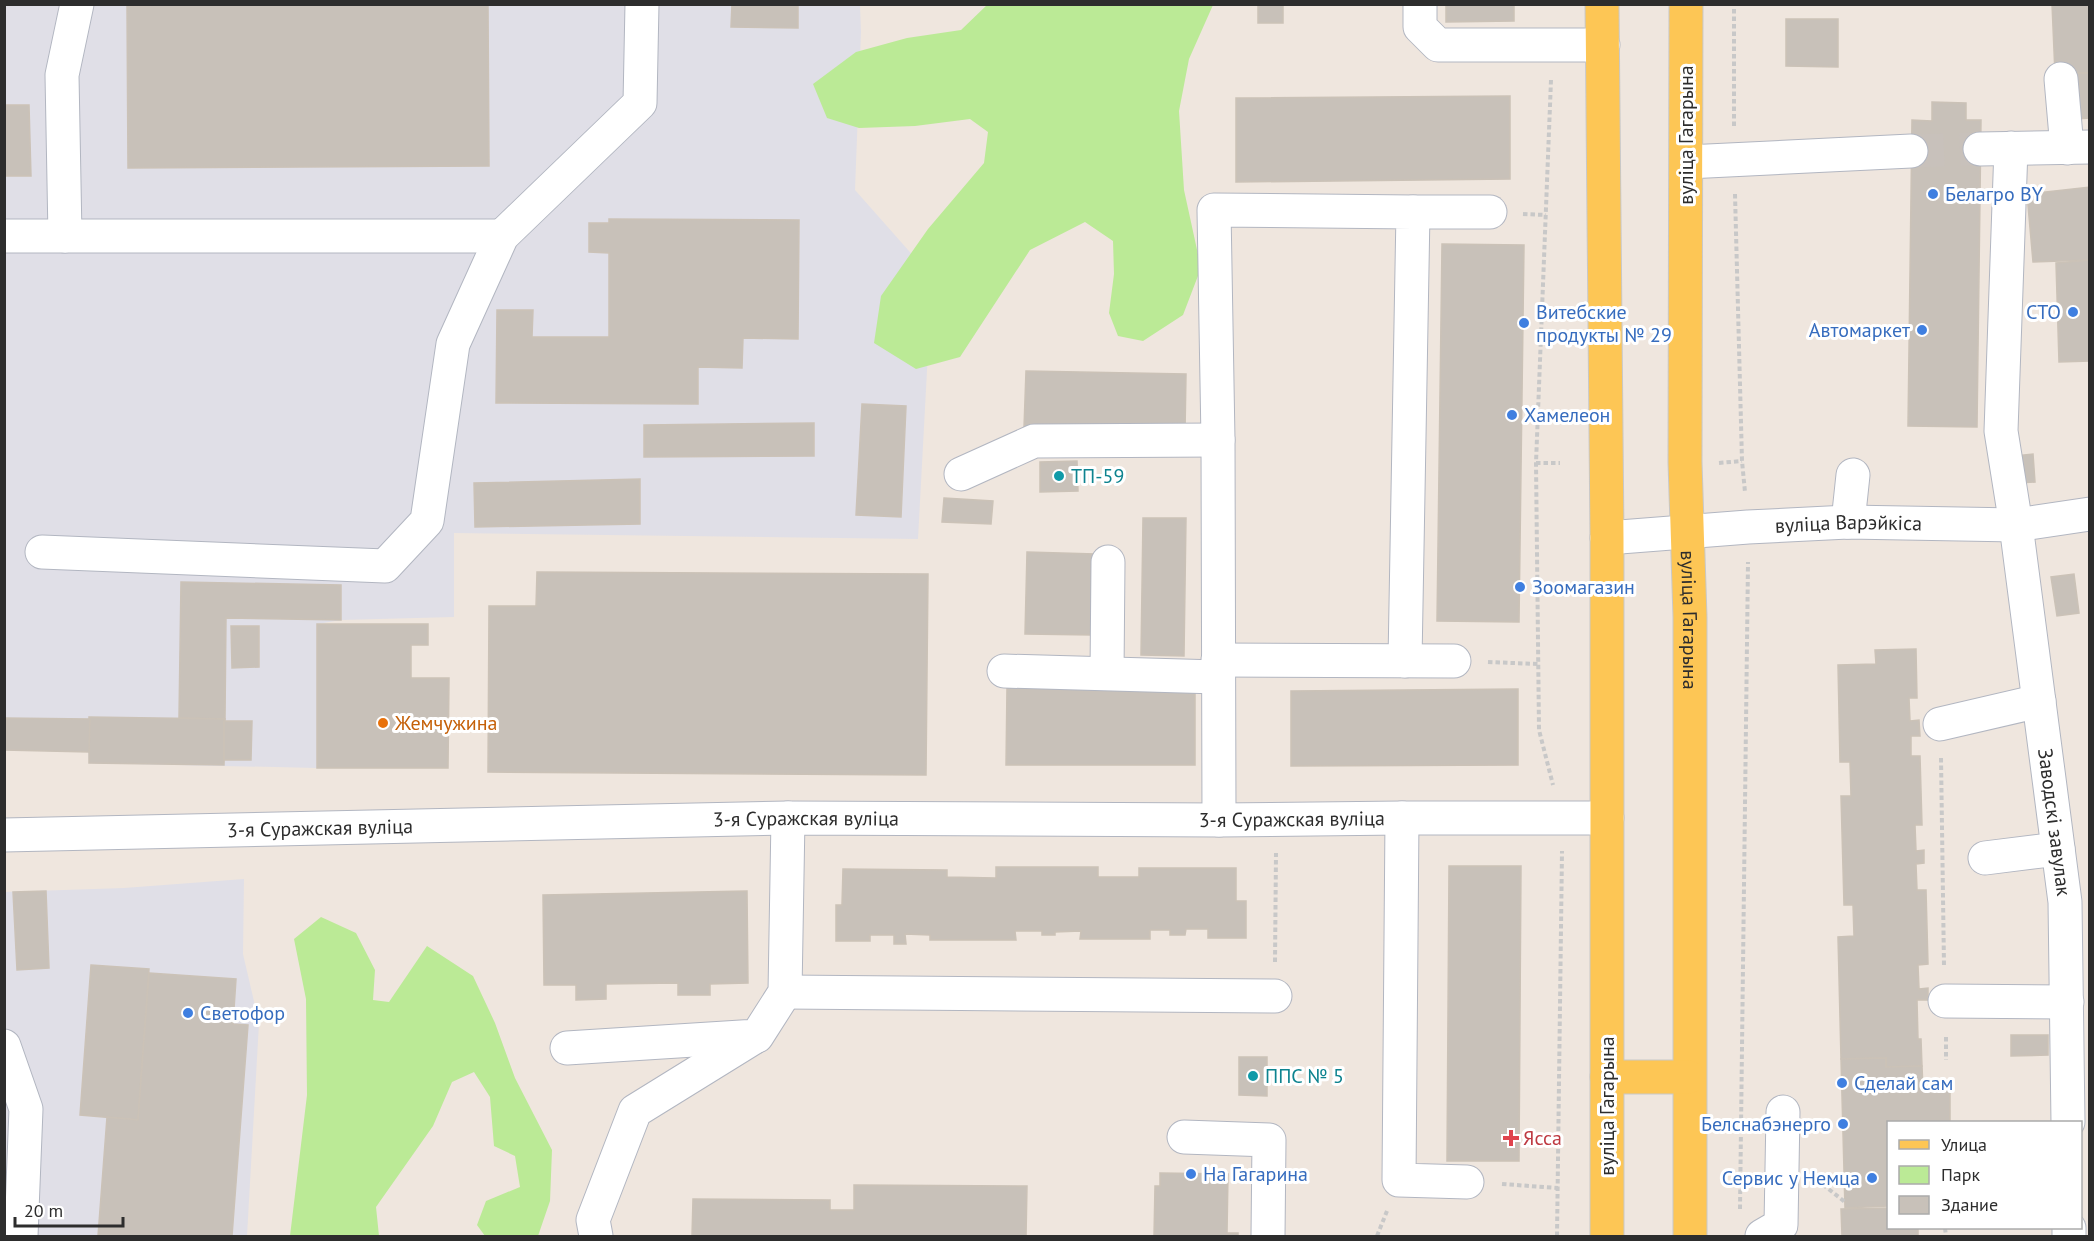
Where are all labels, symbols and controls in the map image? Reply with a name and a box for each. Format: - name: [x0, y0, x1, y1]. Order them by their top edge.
- street label: вуліца Гагарына: [1673, 65, 1699, 205]
- place label: Белагро BY: [1945, 181, 2044, 207]
- marker: Белагро BY: [1926, 187, 1940, 201]
- place label: Витебские продукты № 29: [1536, 299, 1672, 348]
- place label: СТО: [2026, 299, 2061, 325]
- marker: СТО: [2066, 305, 2080, 319]
- marker: Витебские продукты № 29: [1517, 316, 1531, 330]
- place label: Автомаркет: [1809, 317, 1910, 343]
- marker: Автомаркет: [1915, 323, 1929, 337]
- place label: Хамелеон: [1524, 402, 1610, 428]
- marker: Хамелеон: [1505, 408, 1519, 422]
- place label: ТП-59: [1071, 463, 1124, 489]
- marker: ТП-59: [1052, 469, 1066, 483]
- street label: вуліца Варэйкіса: [1774, 509, 1922, 539]
- street label: вуліца Гагарына: [1675, 550, 1703, 690]
- place label: Зоомагазин: [1532, 574, 1635, 600]
- marker: Зоомагазин: [1513, 580, 1527, 594]
- place label: Жемчужина: [394, 710, 497, 736]
- marker: Жемчужина: [376, 716, 390, 730]
- street label: Заводскі завулак: [2032, 747, 2077, 898]
- street label: 3-я Суражская вуліца: [712, 805, 899, 833]
- street label: 3-я Суражская вуліца: [1199, 805, 1385, 833]
- street label: 3-я Суражская вуліца: [227, 813, 413, 843]
- place label: Светофор: [200, 1000, 285, 1026]
- marker: Светофор: [181, 1006, 195, 1020]
- street label: вуліца Гагарына: [1594, 1036, 1620, 1176]
- place label: ППС № 5: [1265, 1063, 1344, 1089]
- marker: ППС № 5: [1246, 1069, 1260, 1083]
- place label: Сделай сам: [1854, 1070, 1953, 1096]
- marker: Сделай сам: [1835, 1076, 1849, 1090]
- place label: Белснабэнерго: [1701, 1111, 1831, 1137]
- marker: Белснабэнерго: [1836, 1117, 1850, 1131]
- legend: [1887, 1121, 2082, 1229]
- place label: Ясса: [1523, 1125, 1562, 1151]
- marker: Ясса: [1504, 1131, 1518, 1145]
- text: Улица: [1941, 1133, 1987, 1156]
- place label: На Гагарина: [1203, 1161, 1308, 1187]
- text: Парк: [1941, 1163, 1981, 1186]
- place label: Сервис у Немца: [1722, 1165, 1860, 1191]
- marker: На Гагарина: [1184, 1167, 1198, 1181]
- marker: Сервис у Немца: [1865, 1171, 1879, 1185]
- scale bar: [15, 1190, 123, 1228]
- text: Здание: [1941, 1193, 1998, 1216]
- text: 20 m: [24, 1199, 63, 1222]

